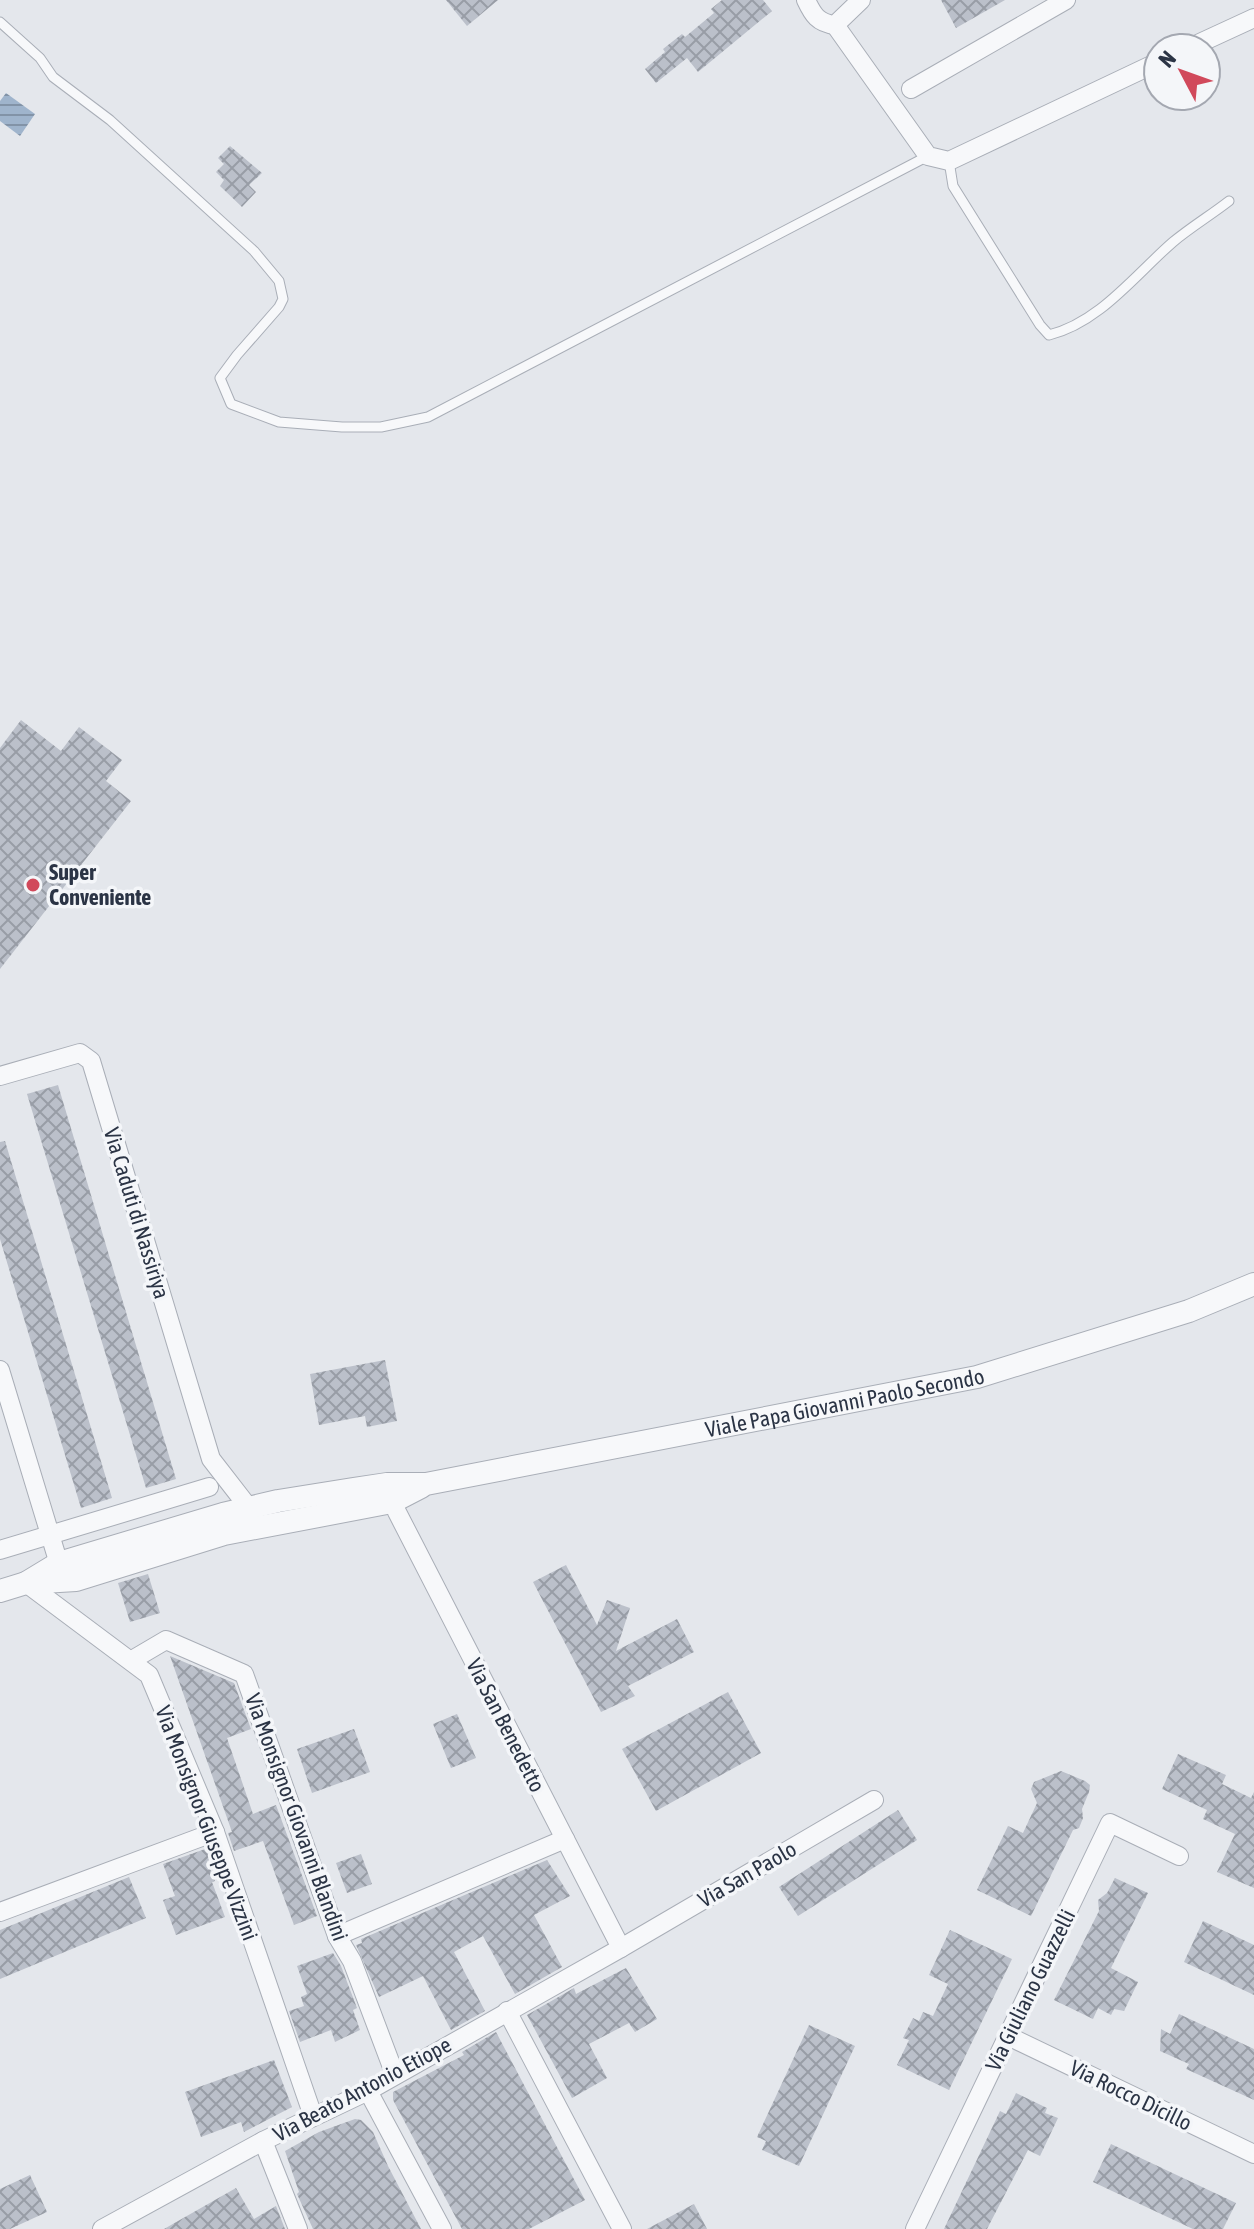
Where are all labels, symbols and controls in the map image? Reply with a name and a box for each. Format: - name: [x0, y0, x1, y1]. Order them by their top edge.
- north arrow: [1142, 32, 1222, 112]
- text: N: [1153, 45, 1181, 72]
- place label: Super Conveniente: [49, 859, 151, 910]
- marker: Super Conveniente: [24, 876, 42, 894]
- street label: Via Caduti di Nassiriya: [99, 1124, 175, 1302]
- street label: Viale Papa Giovanni Paolo Secondo: [703, 1363, 987, 1442]
- street label: Via San Benedetto: [461, 1654, 551, 1796]
- street label: Via Monsignor Giovanni Blandini: [240, 1690, 354, 1944]
- street label: Via Monsignor Giuseppe Vizzini: [150, 1702, 264, 1944]
- street label: Via San Paolo: [693, 1835, 801, 1913]
- street label: Via Giuliano Guazzelli: [980, 1905, 1080, 2075]
- street label: Via Beato Antonio Etiope: [269, 2031, 455, 2147]
- street label: Via Rocco Dicillo: [1066, 2054, 1196, 2136]

